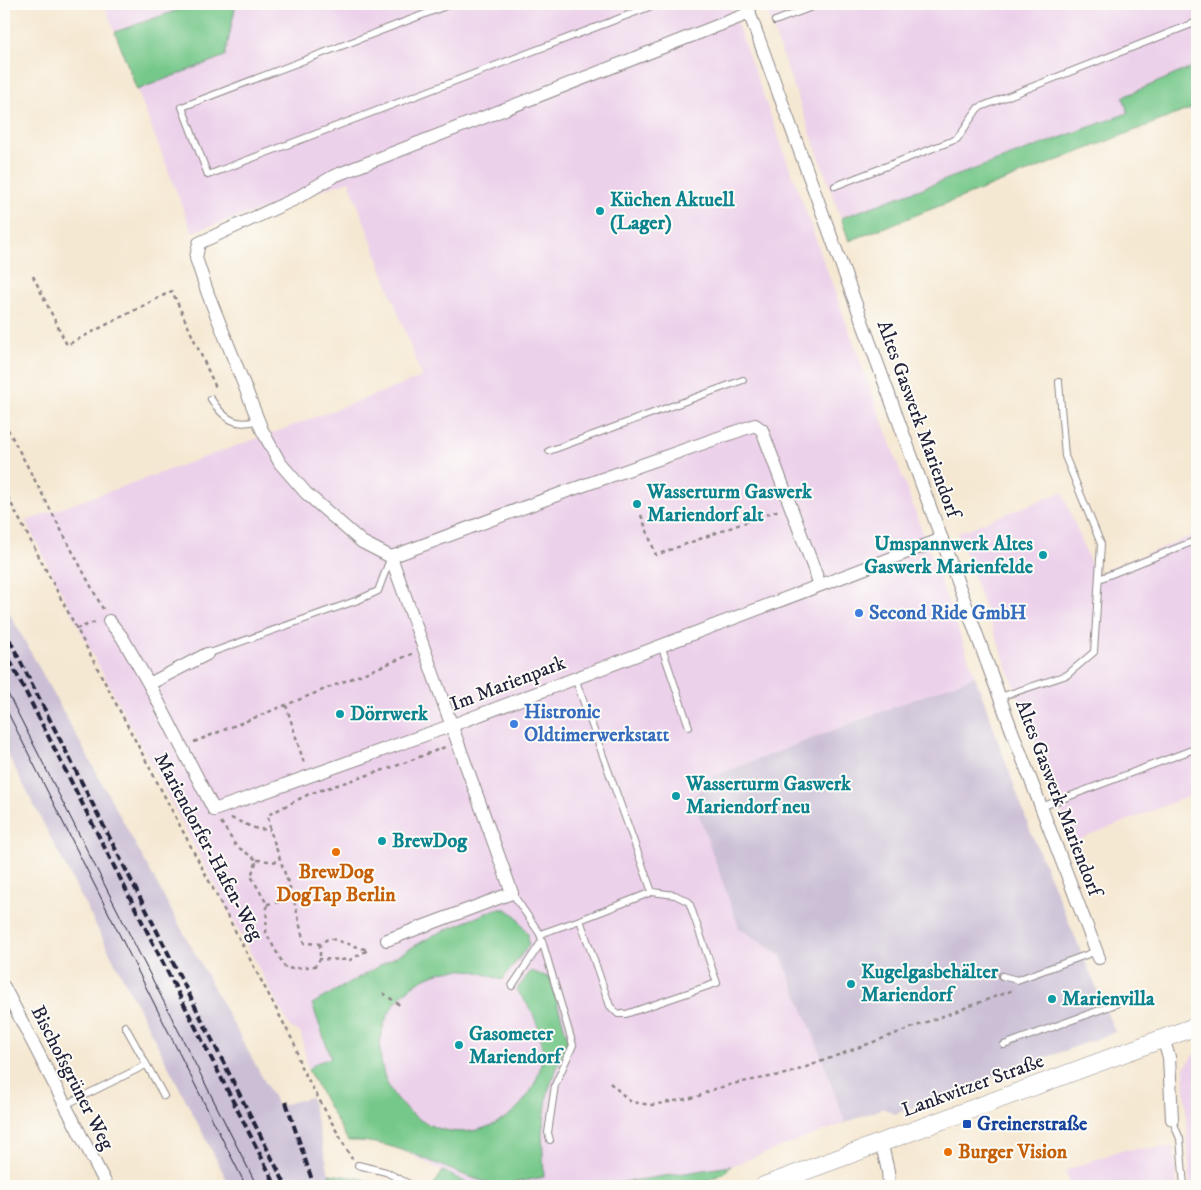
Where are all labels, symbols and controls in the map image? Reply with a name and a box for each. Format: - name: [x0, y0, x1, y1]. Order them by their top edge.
- place label: Küchen Aktuell (Lager): [610, 188, 735, 236]
- marker: Küchen Aktuell (Lager): [594, 205, 606, 217]
- street label: Altes Gaswerk Mariendorf: [871, 317, 966, 524]
- place label: Wasserturm Gaswerk Mariendorf alt: [646, 480, 813, 528]
- marker: Wasserturm Gaswerk Mariendorf alt: [631, 498, 643, 510]
- place label: Umspannwerk Altes Gaswerk Marienfelde: [864, 532, 1034, 580]
- marker: Umspannwerk Altes Gaswerk Marienfelde: [1037, 549, 1049, 561]
- place label: Second Ride GmbH: [869, 601, 1027, 626]
- marker: Second Ride GmbH: [853, 607, 865, 619]
- street label: Im Marienpark: [447, 651, 569, 717]
- street label: Altes Gaswerk Mariendorf: [1009, 697, 1108, 903]
- place label: Histronic Oldtimerwerkstatt: [524, 700, 670, 748]
- place label: Dörrwerk: [350, 702, 429, 727]
- marker: Dörrwerk: [334, 708, 346, 720]
- marker: Histronic Oldtimerwerkstatt: [508, 718, 520, 730]
- street label: Mariendorfer-Hafen-Weg: [148, 749, 268, 945]
- place label: Wasserturm Gaswerk Mariendorf neu: [685, 772, 852, 820]
- marker: Wasserturm Gaswerk Mariendorf neu: [670, 790, 682, 802]
- place label: BrewDog: [392, 829, 468, 854]
- marker: BrewDog: [376, 835, 388, 847]
- marker: BrewDog DogTap Berlin: [330, 846, 342, 858]
- place label: BrewDog DogTap Berlin: [276, 860, 396, 908]
- place label: Kugelgasbehälter Mariendorf: [861, 960, 999, 1008]
- marker: Kugelgasbehälter Mariendorf: [845, 978, 857, 990]
- place label: Marienvilla: [1062, 987, 1155, 1012]
- marker: Marienvilla: [1046, 993, 1058, 1005]
- street label: Bischofsgrüner Weg: [25, 1002, 119, 1155]
- place label: Gasometer Mariendorf: [469, 1022, 564, 1070]
- marker: Gasometer Mariendorf: [453, 1039, 465, 1051]
- street label: Lankwitzer Straße: [899, 1049, 1047, 1123]
- place label: Greinerstraße: [977, 1112, 1088, 1137]
- marker: Greinerstraße: [961, 1118, 973, 1130]
- place label: Burger Vision: [958, 1140, 1068, 1165]
- marker: Burger Vision: [942, 1146, 954, 1158]

